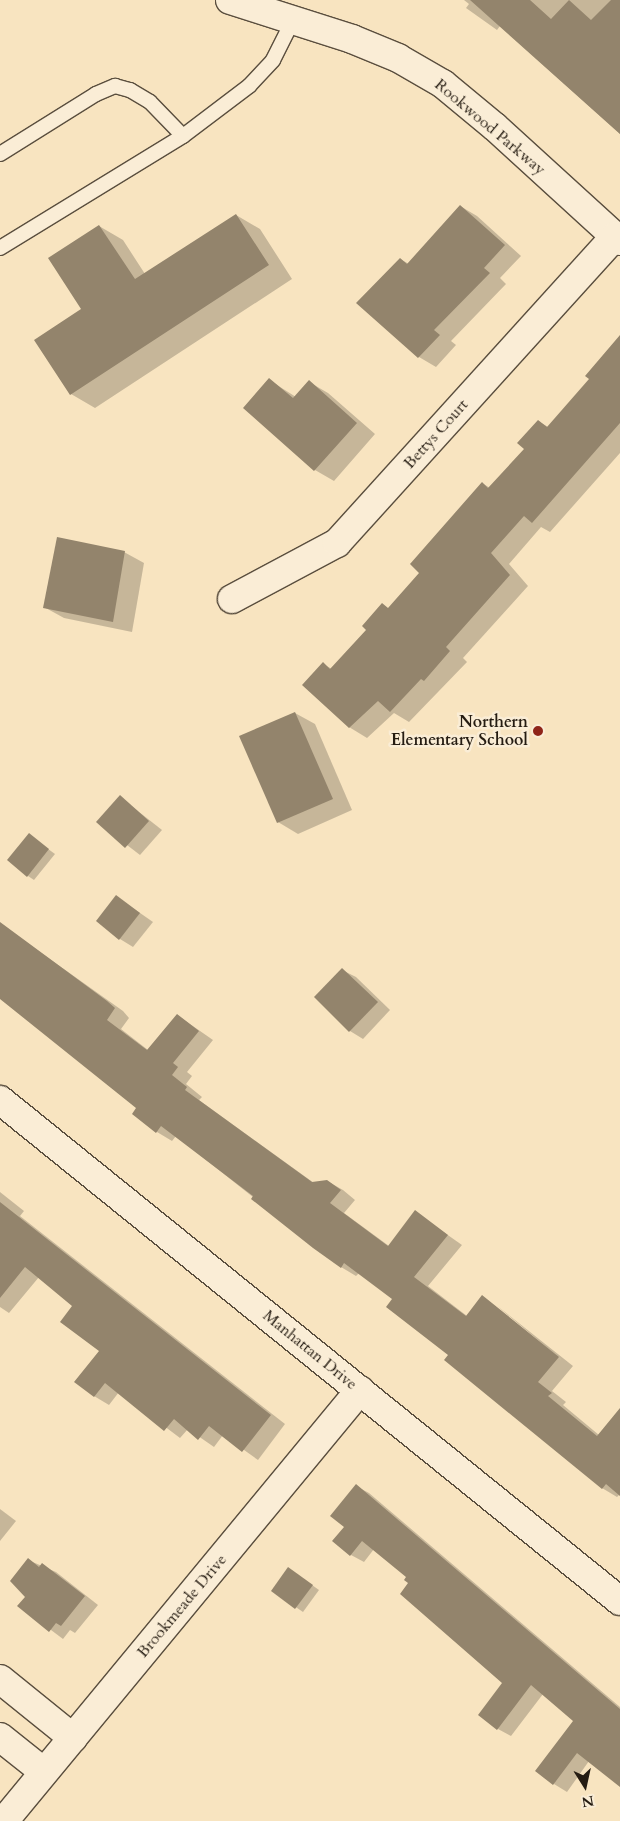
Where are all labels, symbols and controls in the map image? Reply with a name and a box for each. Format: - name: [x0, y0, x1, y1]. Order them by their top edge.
- street label: Rookwood Parkway: [431, 75, 549, 179]
- street label: Bettys Court: [400, 395, 472, 473]
- place label: Northern Elementary School: [391, 712, 528, 750]
- marker: Northern Elementary School: [532, 725, 544, 737]
- street label: Manhattan Drive: [259, 1306, 361, 1394]
- street label: Brookmeade Drive: [133, 1550, 231, 1662]
- north arrow: [560, 1761, 610, 1811]
- text: N: [580, 1791, 595, 1812]

